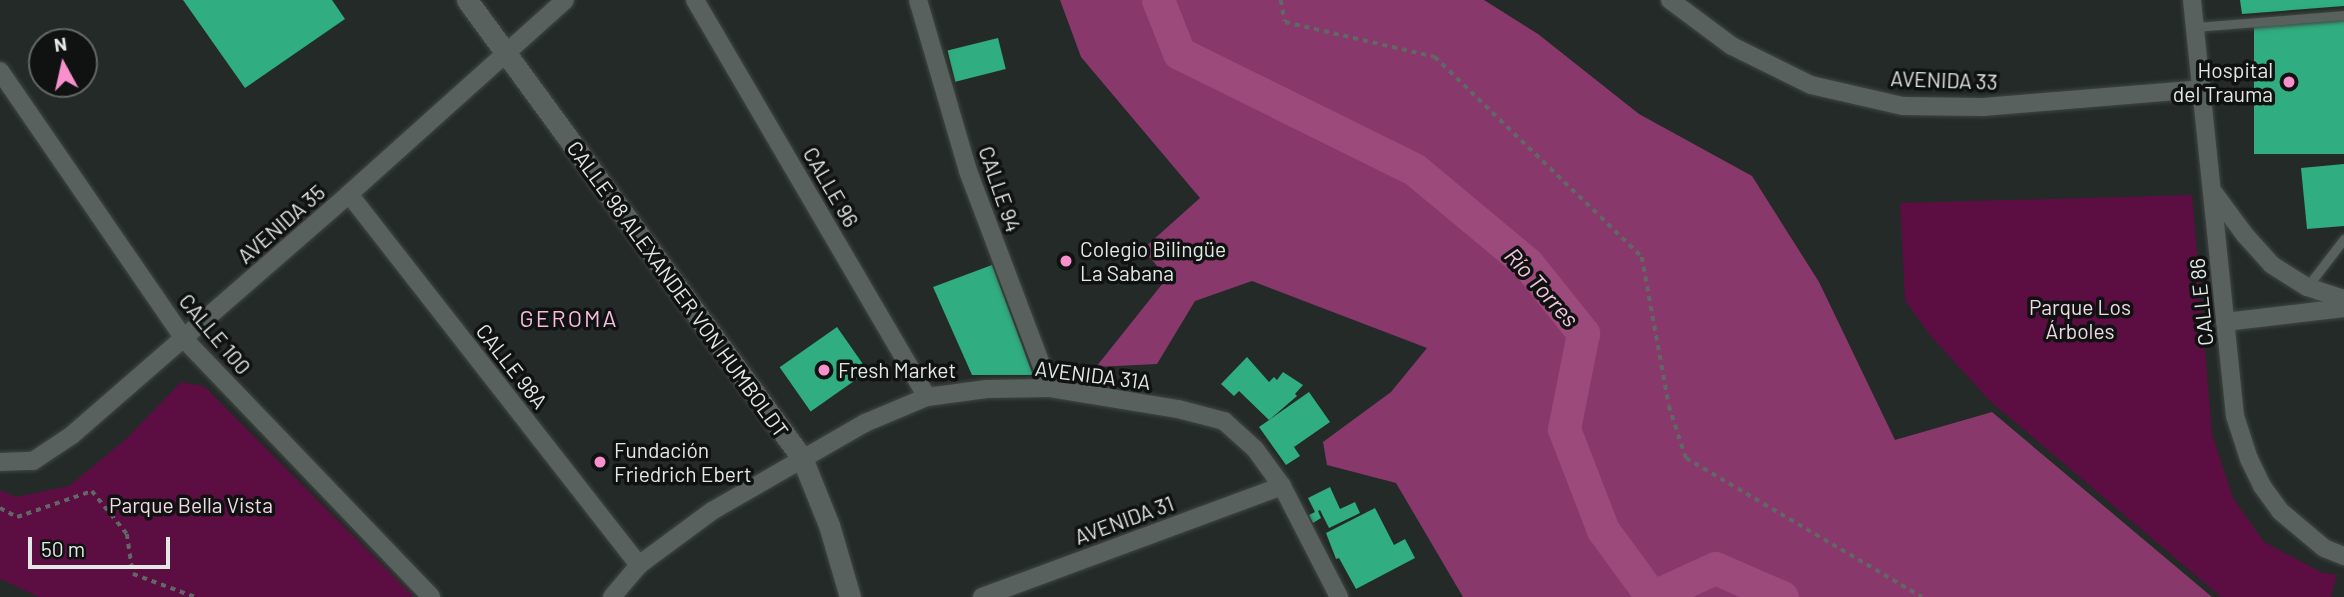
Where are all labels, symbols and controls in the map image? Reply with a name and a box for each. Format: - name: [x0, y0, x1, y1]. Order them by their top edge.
- north arrow: [28, 28, 98, 98]
- text: N: [52, 31, 68, 56]
- place label: Hospital del Trauma: [2173, 57, 2273, 107]
- street label: AVENIDA 33: [1890, 66, 1998, 94]
- marker: Hospital del Trauma: [2279, 72, 2299, 92]
- street label: CALLE 98 ALEXANDER VON HUMBOLDT: [562, 136, 794, 442]
- street label: CALLE 96: [798, 143, 864, 231]
- street label: CALLE 94: [974, 143, 1026, 235]
- street label: AVENIDA 35: [232, 179, 330, 269]
- place label: Colegio Bilingüe La Sabana: [1080, 236, 1226, 286]
- water label: Río Torres: [1499, 242, 1585, 332]
- marker: Colegio Bilingüe La Sabana: [1058, 253, 1074, 269]
- street label: CALLE 86: [2184, 257, 2218, 347]
- street label: CALLE 100: [174, 289, 256, 379]
- park label: Parque Los Árboles: [2029, 294, 2131, 344]
- district label: GEROMA: [520, 304, 618, 332]
- street label: CALLE 98A: [471, 319, 553, 413]
- street label: AVENIDA 31A: [1034, 355, 1152, 395]
- place label: Fresh Market: [838, 357, 956, 383]
- marker: Fresh Market: [816, 362, 832, 378]
- place label: Fundación Friedrich Ebert: [614, 437, 752, 487]
- marker: Fundación Friedrich Ebert: [592, 454, 608, 470]
- street label: AVENIDA 31: [1071, 490, 1177, 550]
- park label: Parque Bella Vista: [109, 492, 273, 518]
- scale bar: [32, 524, 173, 568]
- text: 50 m: [41, 536, 85, 561]

